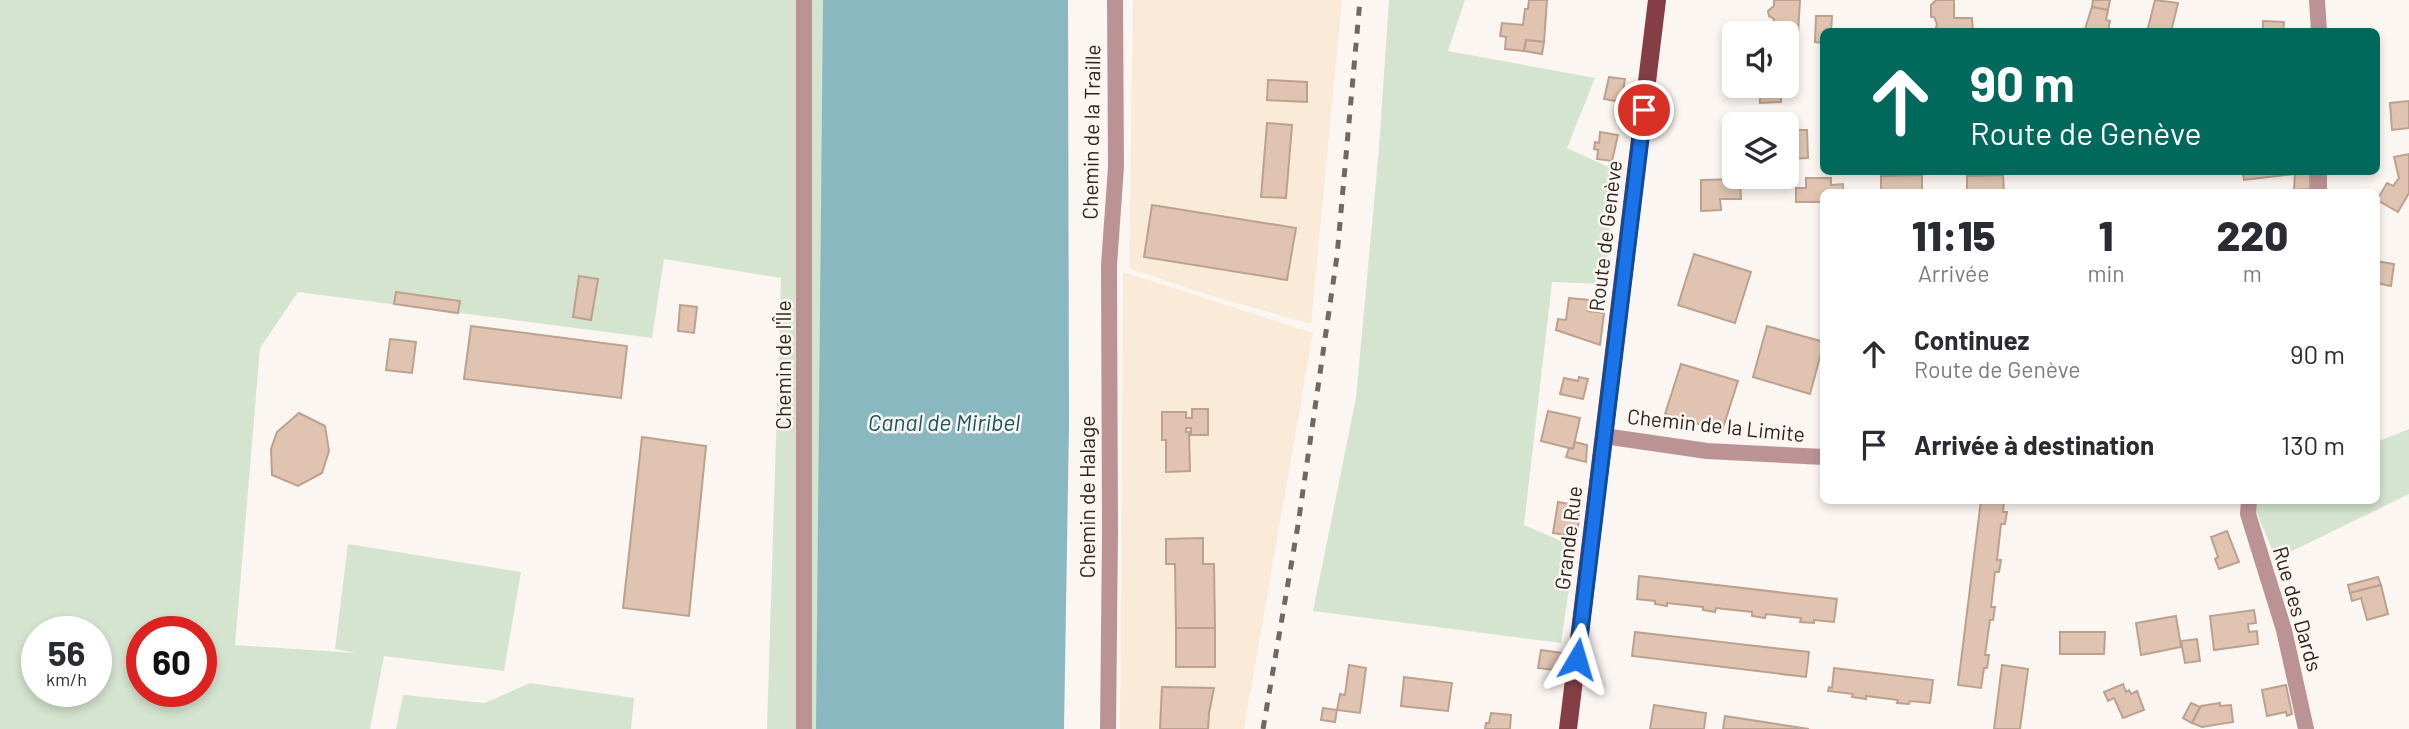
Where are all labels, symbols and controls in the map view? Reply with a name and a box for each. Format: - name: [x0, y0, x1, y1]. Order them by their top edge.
- map controls: [1722, 21, 1799, 189]
- button: sound: [1722, 21, 1799, 98]
- street label: Chemin de la Traille: [1076, 44, 1105, 220]
- text: 90 m: [1970, 53, 2075, 112]
- icon: ahead: [1855, 56, 1946, 147]
- pin: [1614, 80, 1674, 140]
- icon: arrive: [1625, 91, 1663, 129]
- button: layers: [1722, 112, 1799, 189]
- text: Route de Genève: [1970, 113, 2202, 151]
- street label: Route de Genève: [1583, 159, 1626, 313]
- text: 11:15: [1912, 209, 1996, 259]
- text: 1: [2099, 209, 2113, 259]
- text: 220: [2216, 209, 2288, 259]
- text: Arrivée: [1918, 259, 1990, 287]
- text: min: [2087, 259, 2125, 287]
- text: m: [2243, 259, 2262, 287]
- street label: Chemin de l'Île: [770, 300, 795, 430]
- text: Continuez: [1914, 324, 2030, 355]
- icon: ahead: [1855, 335, 1893, 373]
- text: 90 m: [2290, 338, 2345, 369]
- text: Route de Genève: [1914, 355, 2081, 383]
- street label: Chemin de la Limite: [1626, 403, 1806, 446]
- water label: Canal de Miribel: [868, 408, 1020, 436]
- street label: Chemin de Halage: [1074, 416, 1099, 578]
- icon: arrive: [1855, 426, 1893, 464]
- text: Arrivée à destination: [1914, 429, 2154, 460]
- text: 130 m: [2281, 429, 2345, 460]
- street label: Grande Rue: [1549, 484, 1586, 591]
- street label: Rue des Dards: [2269, 543, 2328, 674]
- speed limit sign: 60: [126, 616, 217, 707]
- position arrow: [1540, 622, 1614, 696]
- text: 56: [48, 631, 85, 673]
- text: km/h: [46, 668, 87, 690]

